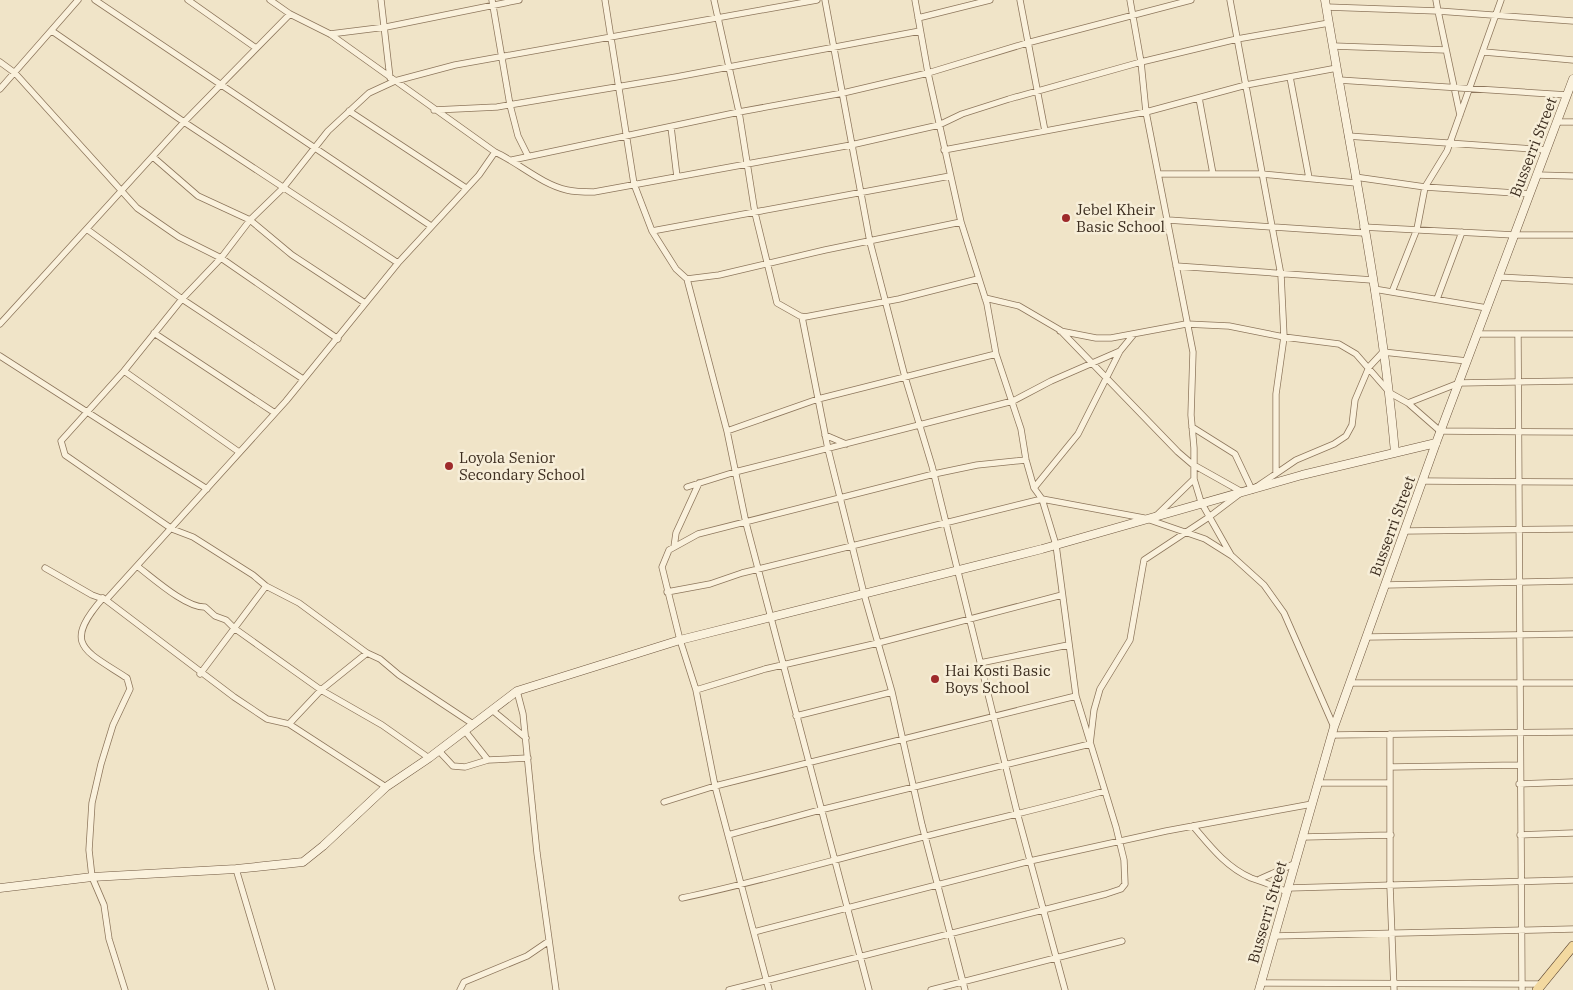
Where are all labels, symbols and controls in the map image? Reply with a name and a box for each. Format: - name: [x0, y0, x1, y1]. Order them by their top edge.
- street label: Busserri Street: [1505, 94, 1561, 200]
- place label: Jebel Kheir Basic School: [1076, 200, 1165, 236]
- marker: Jebel Kheir Basic School: [1060, 212, 1072, 224]
- place label: Loyola Senior Secondary School: [459, 448, 585, 484]
- marker: Loyola Senior Secondary School: [443, 460, 455, 472]
- street label: Busserri Street: [1365, 473, 1419, 579]
- place label: Hai Kosti Basic Boys School: [945, 661, 1051, 697]
- marker: Hai Kosti Basic Boys School: [929, 673, 941, 685]
- street label: Busserri Street: [1243, 859, 1291, 965]

